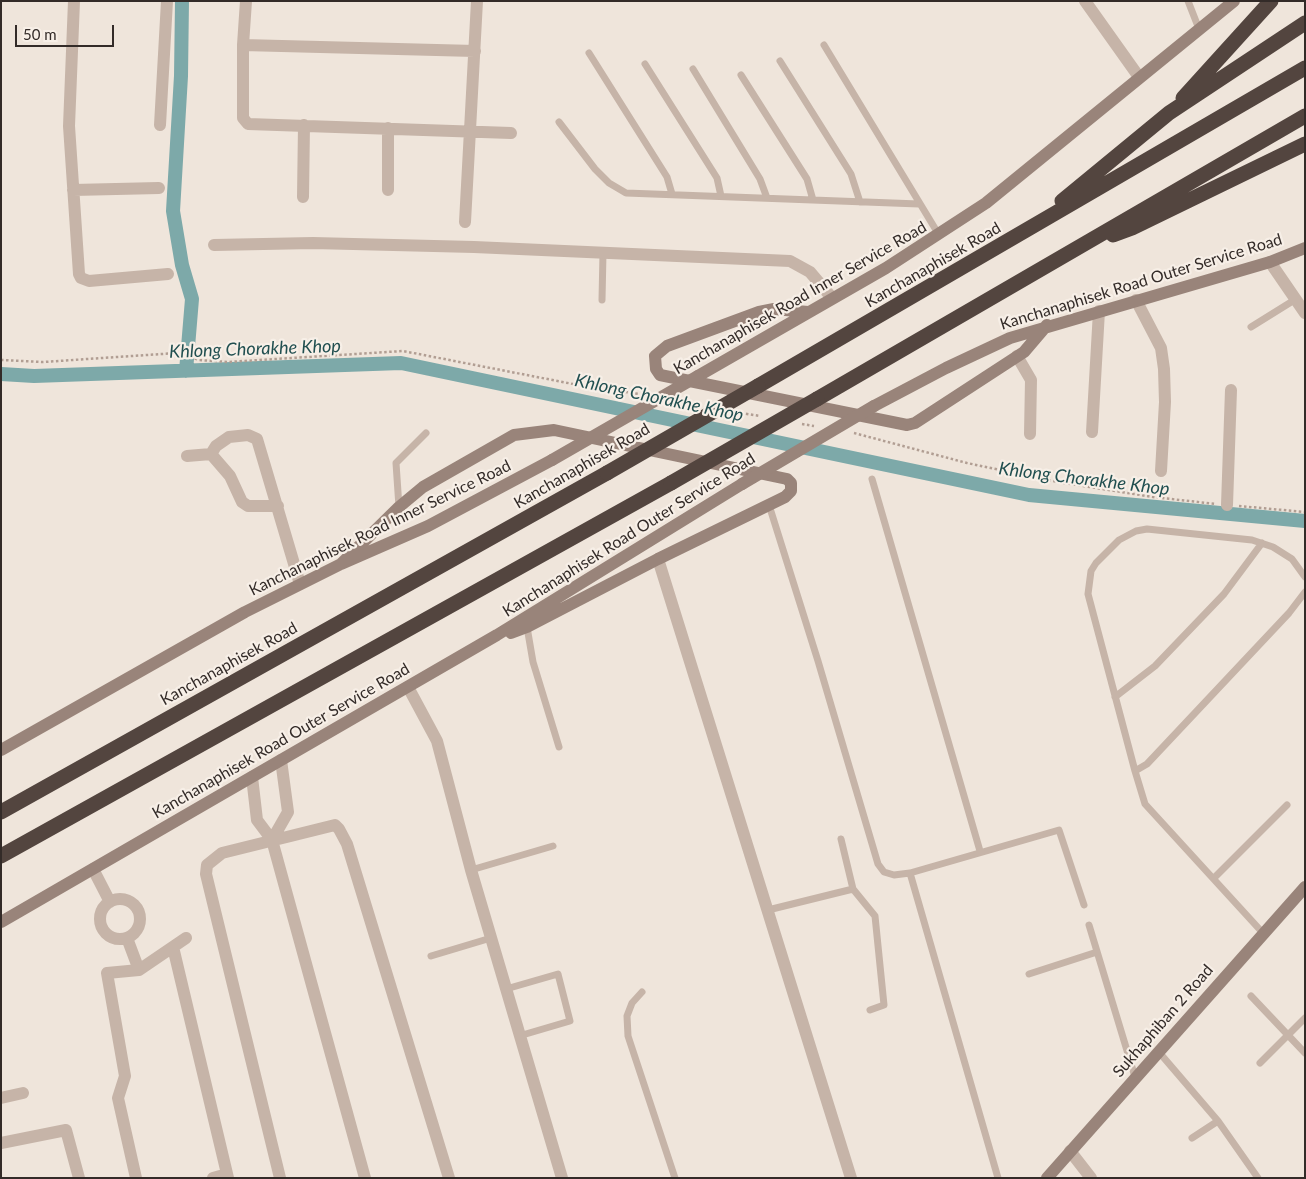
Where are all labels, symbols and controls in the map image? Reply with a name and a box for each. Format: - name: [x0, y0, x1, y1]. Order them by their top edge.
- scale bar: [18, 15, 116, 47]
- text: 50 m: [23, 25, 57, 43]
- street label: Kanchanaphisek Road Inner Service Road: [670, 217, 930, 379]
- street label: Kanchanaphisek Road: [862, 218, 1004, 312]
- street label: Kanchanaphisek Road Outer Service Road: [998, 230, 1284, 334]
- water label: Khlong Chorakhe Khop: [169, 335, 341, 363]
- water label: Khlong Chorakhe Khop: [573, 370, 745, 426]
- street label: Kanchanaphisek Road: [511, 419, 653, 513]
- street label: Kanchanaphisek Road Outer Service Road: [499, 449, 759, 621]
- street label: Kanchanaphisek Road Inner Service Road: [246, 456, 514, 600]
- water label: Khlong Chorakhe Khop: [997, 458, 1171, 500]
- street label: Kanchanaphisek Road: [157, 618, 301, 710]
- street label: Kanchanaphisek Road Outer Service Road: [149, 659, 413, 823]
- street label: Sukhaphiban 2 Road: [1109, 961, 1217, 1081]

